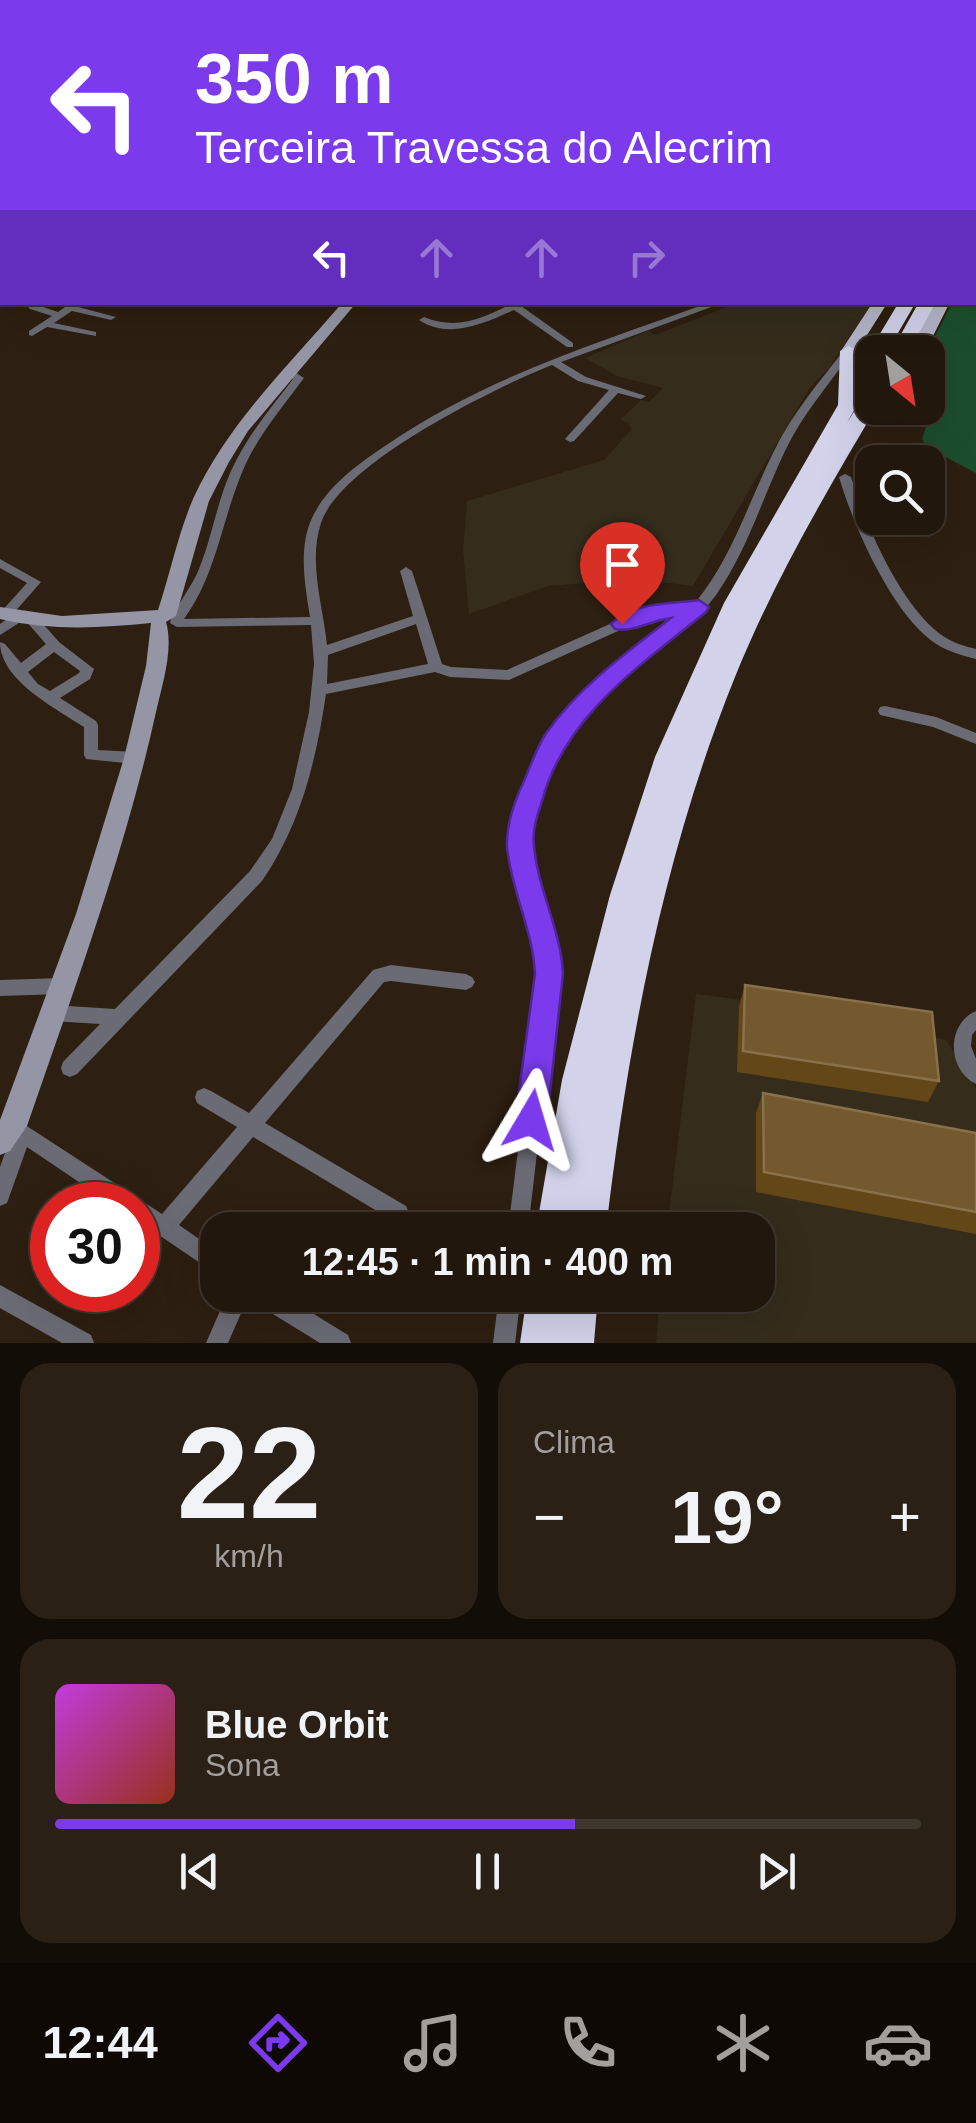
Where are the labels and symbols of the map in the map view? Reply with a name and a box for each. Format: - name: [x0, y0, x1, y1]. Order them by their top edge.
- north arrow: [855, 335, 945, 425]
- pin: [580, 522, 665, 625]
- position arrow: [479, 1068, 583, 1172]
- speed limit sign: 30: [30, 1182, 160, 1312]

